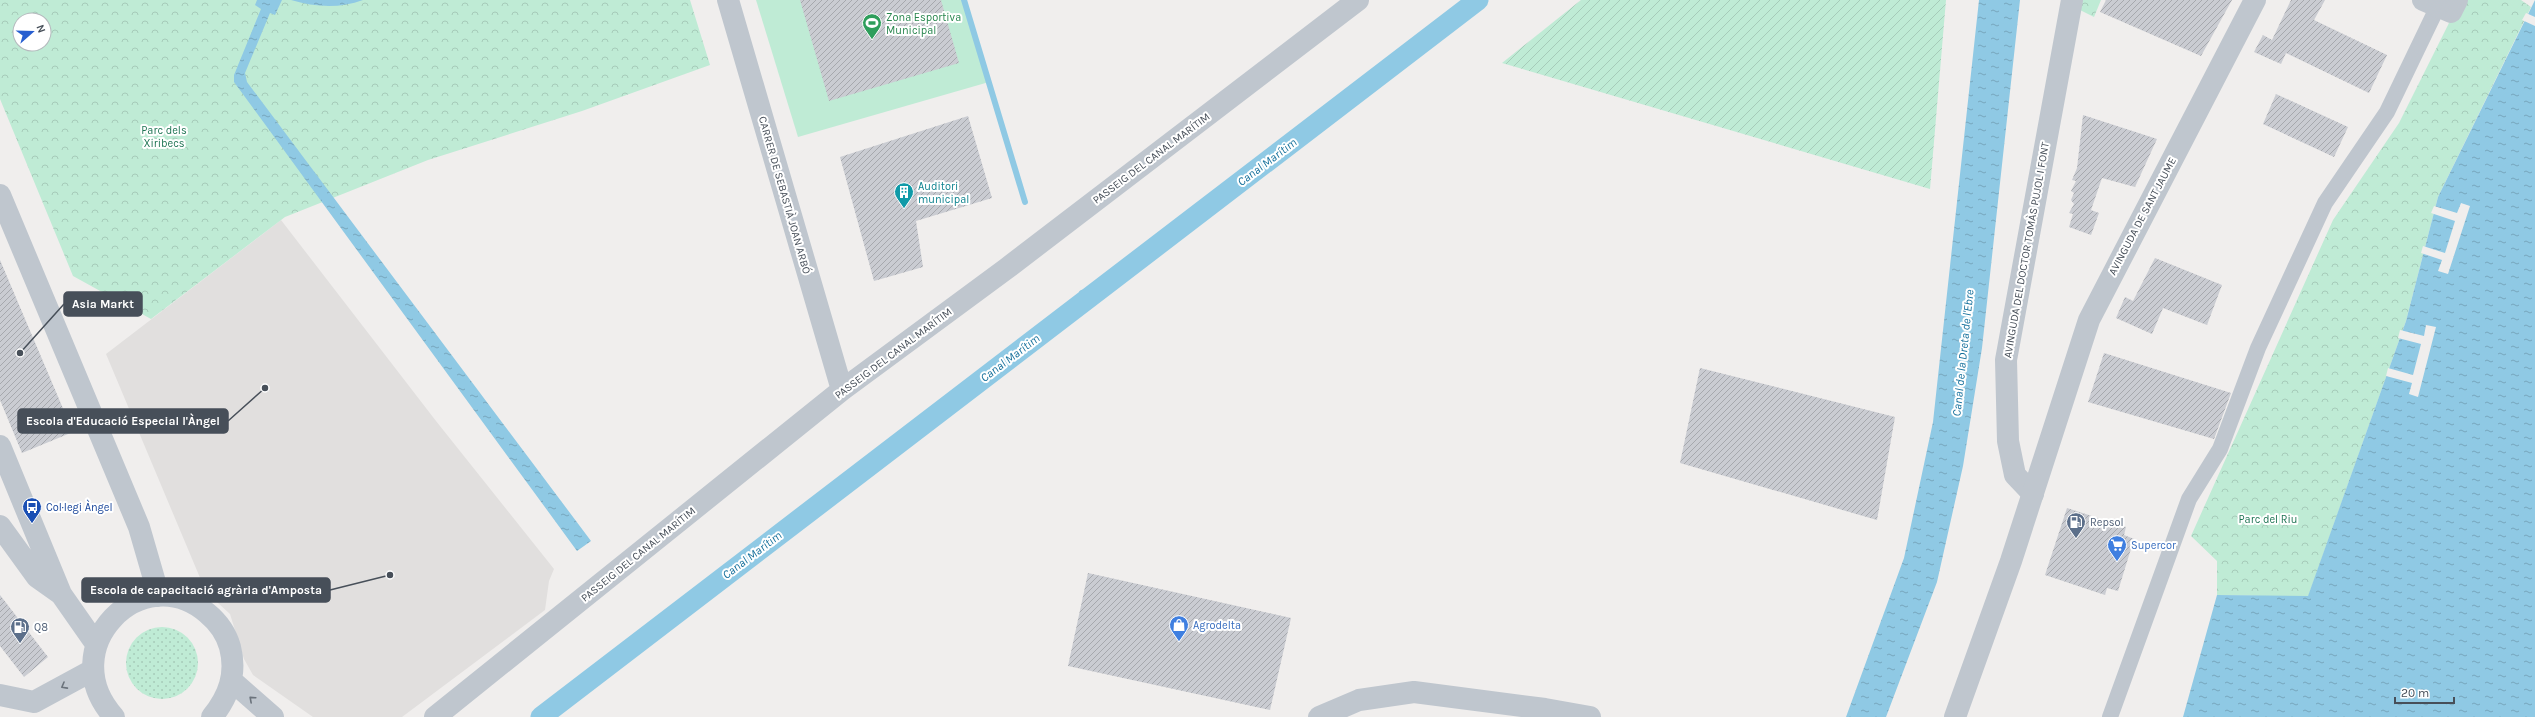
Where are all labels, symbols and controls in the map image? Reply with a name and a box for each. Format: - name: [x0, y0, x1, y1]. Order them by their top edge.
- place label: Zona Esportiva Municipal: [886, 11, 961, 37]
- north arrow: [12, 12, 52, 52]
- sports icon: Zona Esportiva Municipal: [861, 12, 883, 40]
- text: N: [33, 23, 48, 35]
- street label: PASSEIG DEL CANAL MARÍTIM: [1089, 108, 1212, 207]
- street label: CARRER DE SEBASTIÀ JOAN ARBÓ: [756, 114, 815, 275]
- park label: Parc dels Xiribecs: [141, 124, 187, 150]
- water label: Canal Marítim: [1235, 135, 1299, 189]
- street label: AVINGUDA DEL DOCTOR TOMÀS PUJOL I FONT: [1999, 140, 2052, 359]
- street label: AVINGUDA DE SANT JAUME: [2106, 155, 2179, 277]
- place label: Auditori municipal: [918, 180, 969, 206]
- building icon: Auditori municipal: [893, 181, 915, 209]
- water label: Canal de la Dreta de l'Ebre: [1949, 288, 1977, 417]
- callout: Asia Markt: [64, 292, 142, 316]
- text: Asia Markt: [72, 297, 134, 311]
- street label: PASSEIG DEL CANAL MARÍTIM: [831, 303, 954, 402]
- water label: Canal Marítim: [978, 331, 1042, 385]
- callout: Escola d'Educació Especial l'Àngel: [18, 409, 228, 433]
- text: Escola d'Educació Especial l'Àngel: [26, 413, 220, 428]
- bus stop icon: Col·legi Àngel: [21, 496, 43, 524]
- place label: Col·legi Àngel: [46, 499, 113, 514]
- street label: PASSEIG DEL CANAL MARÍTIM: [577, 503, 698, 605]
- fuel station icon: Repsol: [2065, 511, 2087, 539]
- park label: Parc del Riu: [2239, 513, 2297, 526]
- place label: Repsol: [2090, 516, 2124, 529]
- water label: Canal Marítim: [720, 528, 784, 582]
- supermarket icon: Supercor: [2106, 534, 2128, 562]
- place label: Supercor: [2131, 539, 2176, 552]
- callout: Escola de capacitació agrària d'Amposta: [82, 578, 330, 602]
- text: Escola de capacitació agrària d'Amposta: [90, 583, 322, 597]
- shop icon: Agrodelta: [1168, 614, 1190, 642]
- fuel station icon: Q8: [9, 616, 31, 644]
- place label: Agrodelta: [1193, 619, 1241, 632]
- place label: Q8: [34, 621, 48, 634]
- scale bar: [2395, 679, 2454, 705]
- one-way arrow: [60, 682, 68, 689]
- text: 20 m: [2401, 686, 2429, 700]
- one-way arrow: [250, 697, 257, 704]

